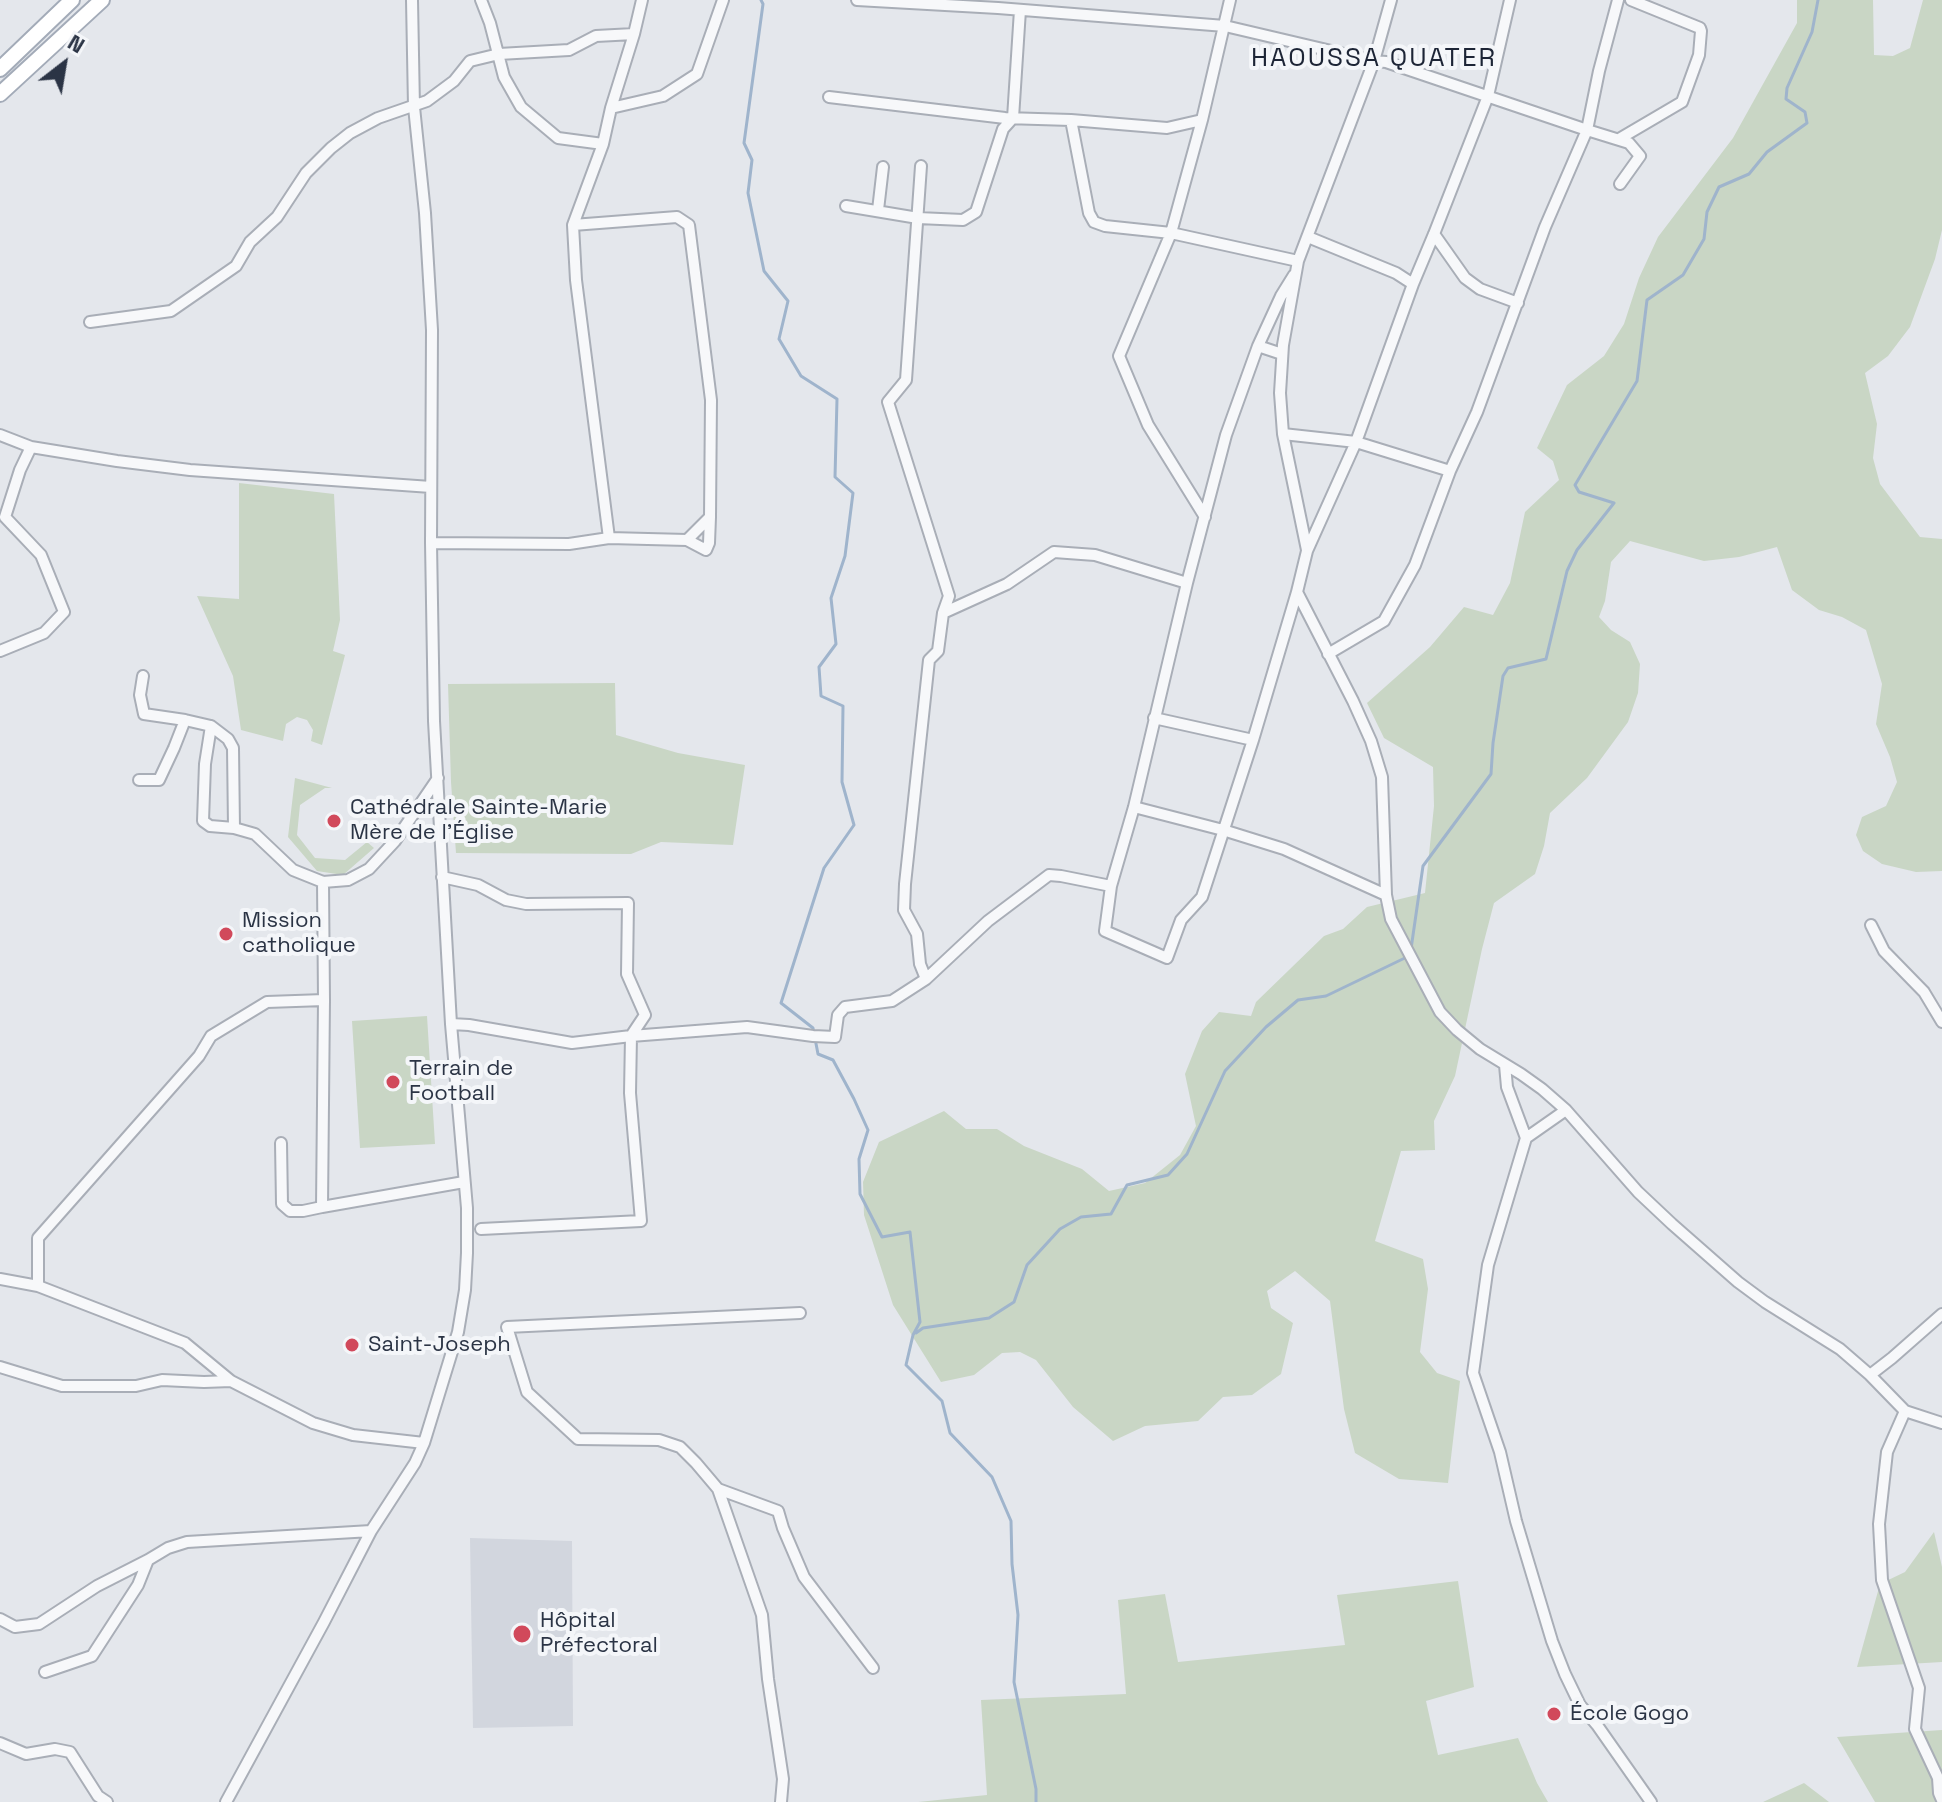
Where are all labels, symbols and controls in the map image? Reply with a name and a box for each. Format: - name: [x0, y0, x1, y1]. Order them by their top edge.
- north arrow: [24, 24, 104, 104]
- text: N: [63, 28, 90, 59]
- district label: HAOUSSA QUATER: [1251, 43, 1497, 75]
- place label: Cathédrale Sainte-Marie Mère de l'Église: [350, 795, 607, 846]
- marker: Cathédrale Sainte-Marie Mère de l'Église: [325, 812, 343, 830]
- place label: Mission catholique: [242, 908, 356, 960]
- marker: Mission catholique: [217, 925, 235, 943]
- place label: Terrain de Football: [409, 1056, 513, 1108]
- marker: Terrain de Football: [384, 1073, 402, 1091]
- place label: Saint-Joseph: [368, 1332, 511, 1358]
- marker: Saint-Joseph: [343, 1336, 361, 1354]
- place label: Hôpital Préfectoral: [540, 1608, 658, 1660]
- marker: Hôpital Préfectoral: [511, 1623, 533, 1645]
- place label: École Gogo: [1570, 1701, 1689, 1727]
- marker: École Gogo: [1545, 1705, 1563, 1723]

